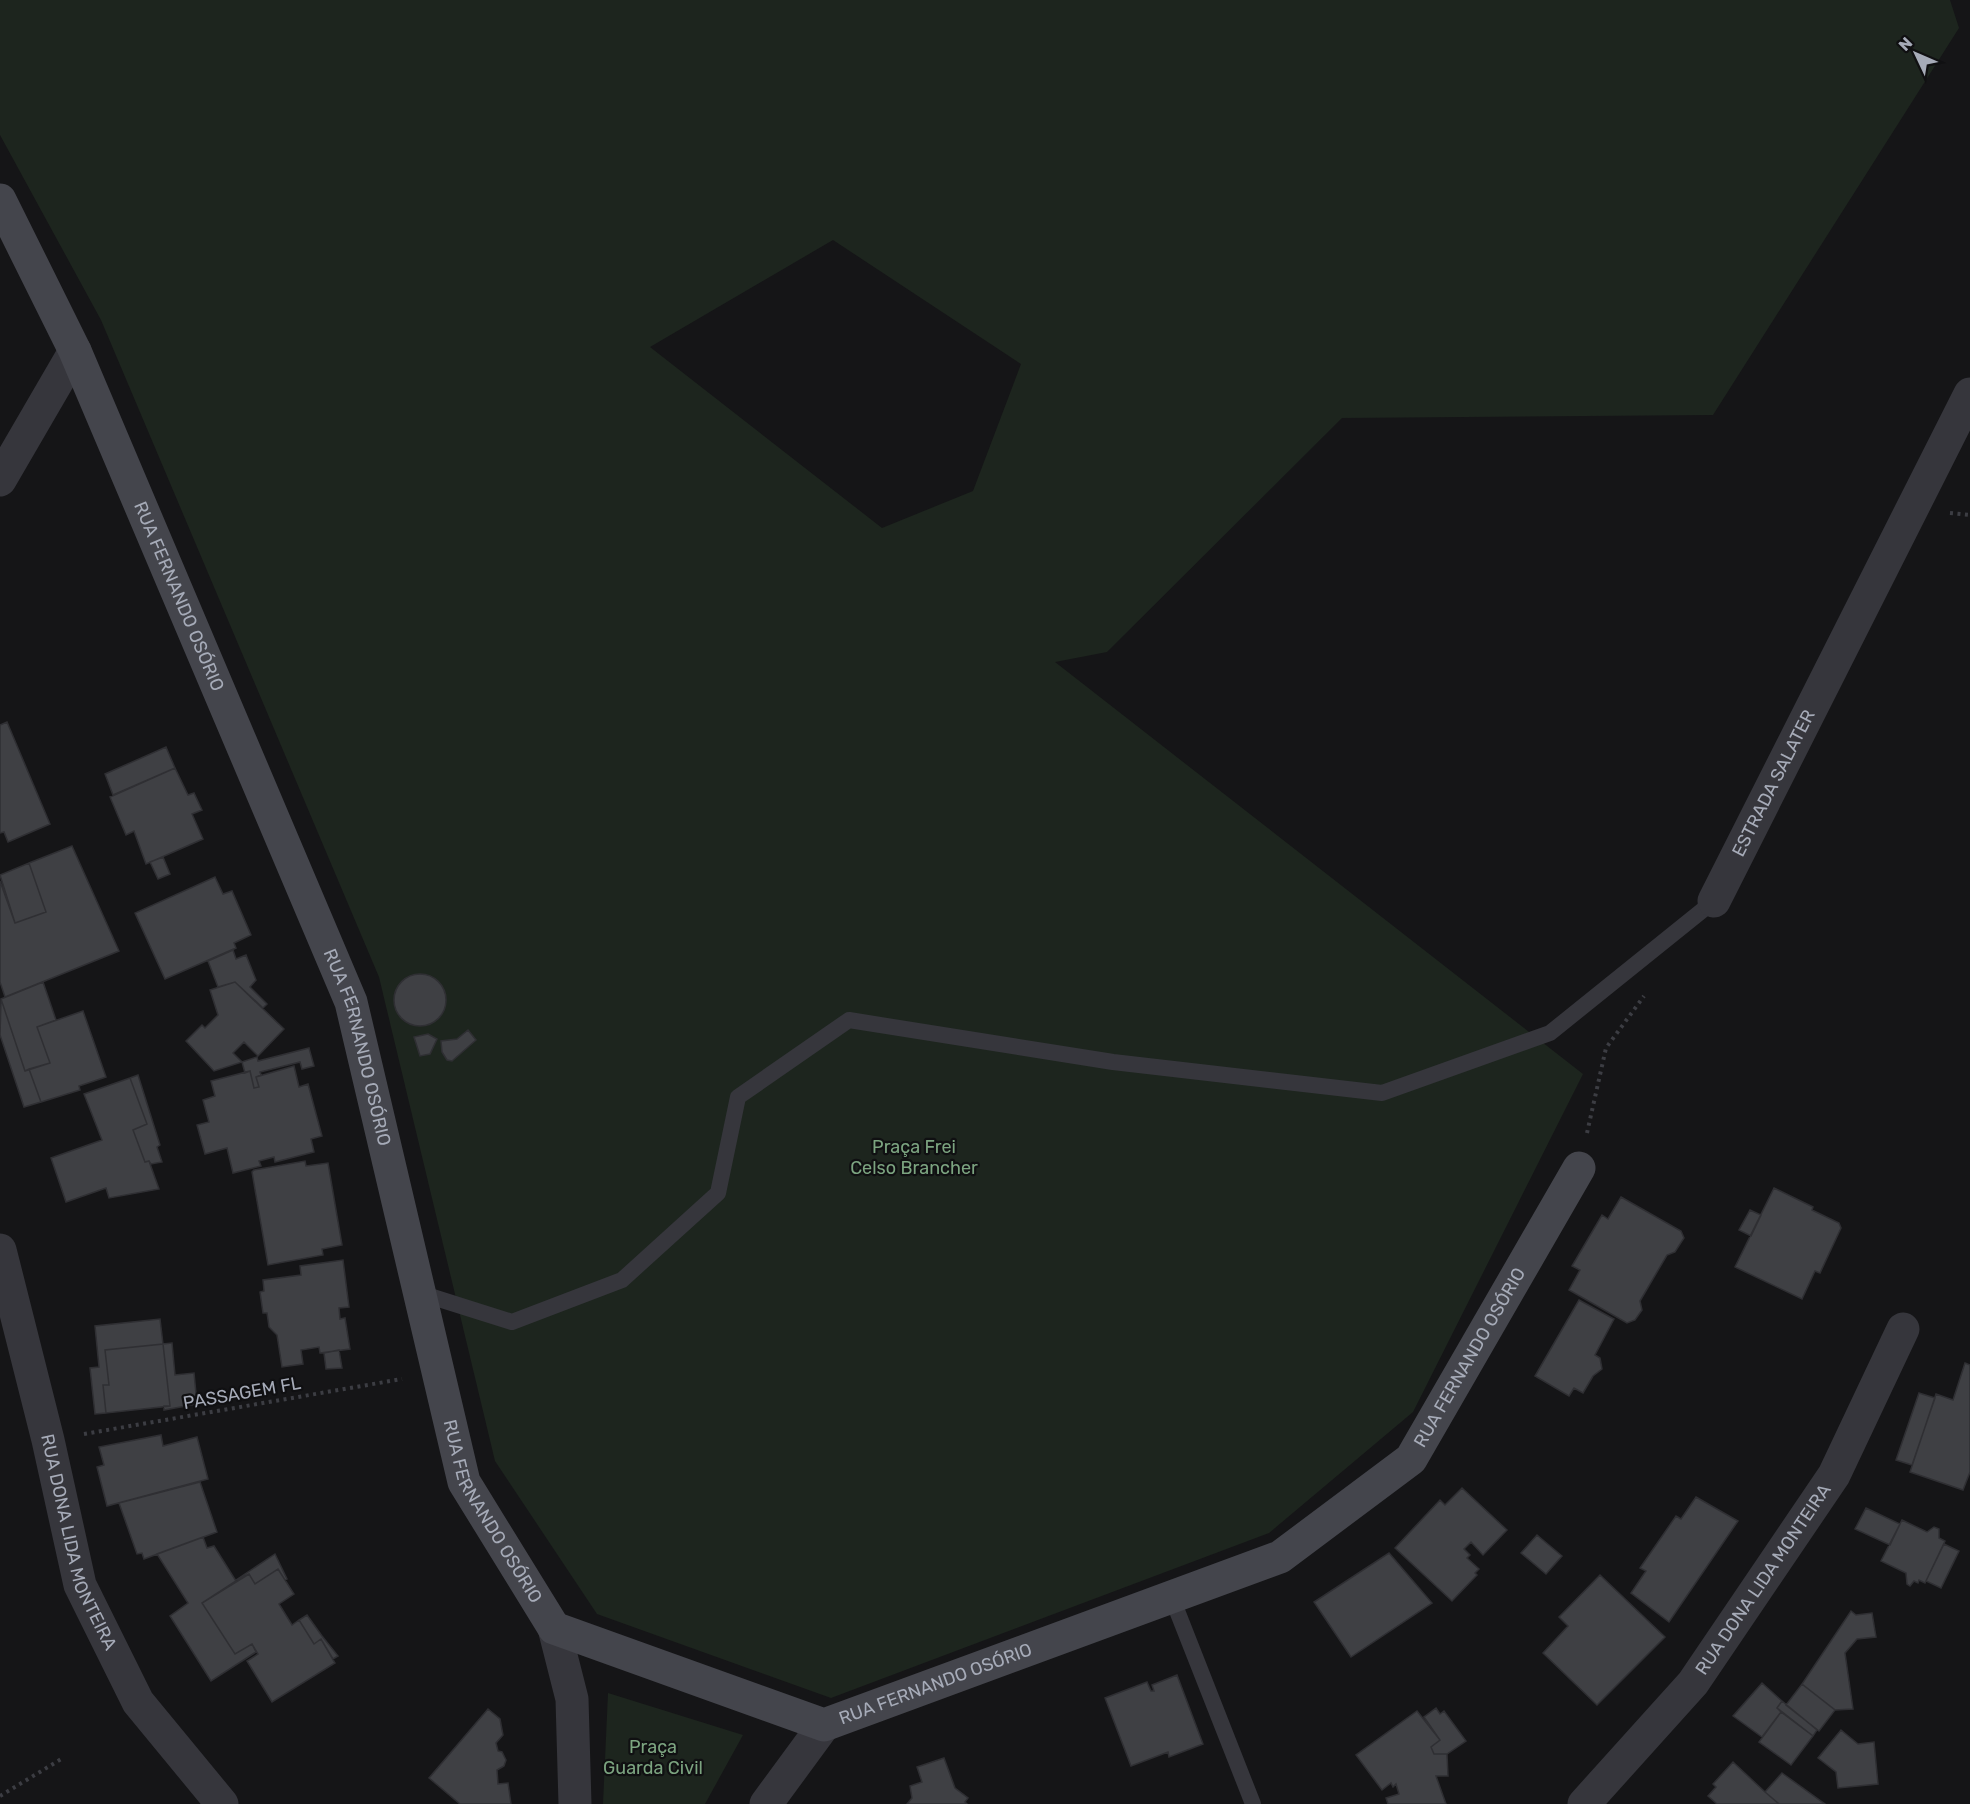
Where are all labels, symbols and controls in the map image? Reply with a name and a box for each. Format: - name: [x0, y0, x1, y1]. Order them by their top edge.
- north arrow: [1886, 24, 1946, 84]
- text: N: [1895, 33, 1916, 55]
- street label: RUA FERNANDO OSÓRIO: [129, 498, 229, 694]
- street label: ESTRADA SALATER: [1727, 706, 1820, 860]
- street label: RUA FERNANDO OSÓRIO: [319, 945, 395, 1148]
- park label: Praça Frei Celso Brancher: [850, 1136, 978, 1179]
- street label: RUA FERNANDO OSÓRIO: [1409, 1264, 1530, 1451]
- street label: PASSAGEM FL: [181, 1372, 303, 1414]
- street label: RUA FERNANDO OSÓRIO: [439, 1417, 547, 1607]
- street label: RUA DONA LIDA MONTEIRA: [36, 1432, 122, 1654]
- street label: RUA DONA LIDA MONTEIRA: [1691, 1480, 1836, 1679]
- street label: RUA FERNANDO OSÓRIO: [836, 1638, 1035, 1730]
- park label: Praça Guarda Civil: [603, 1736, 703, 1779]

